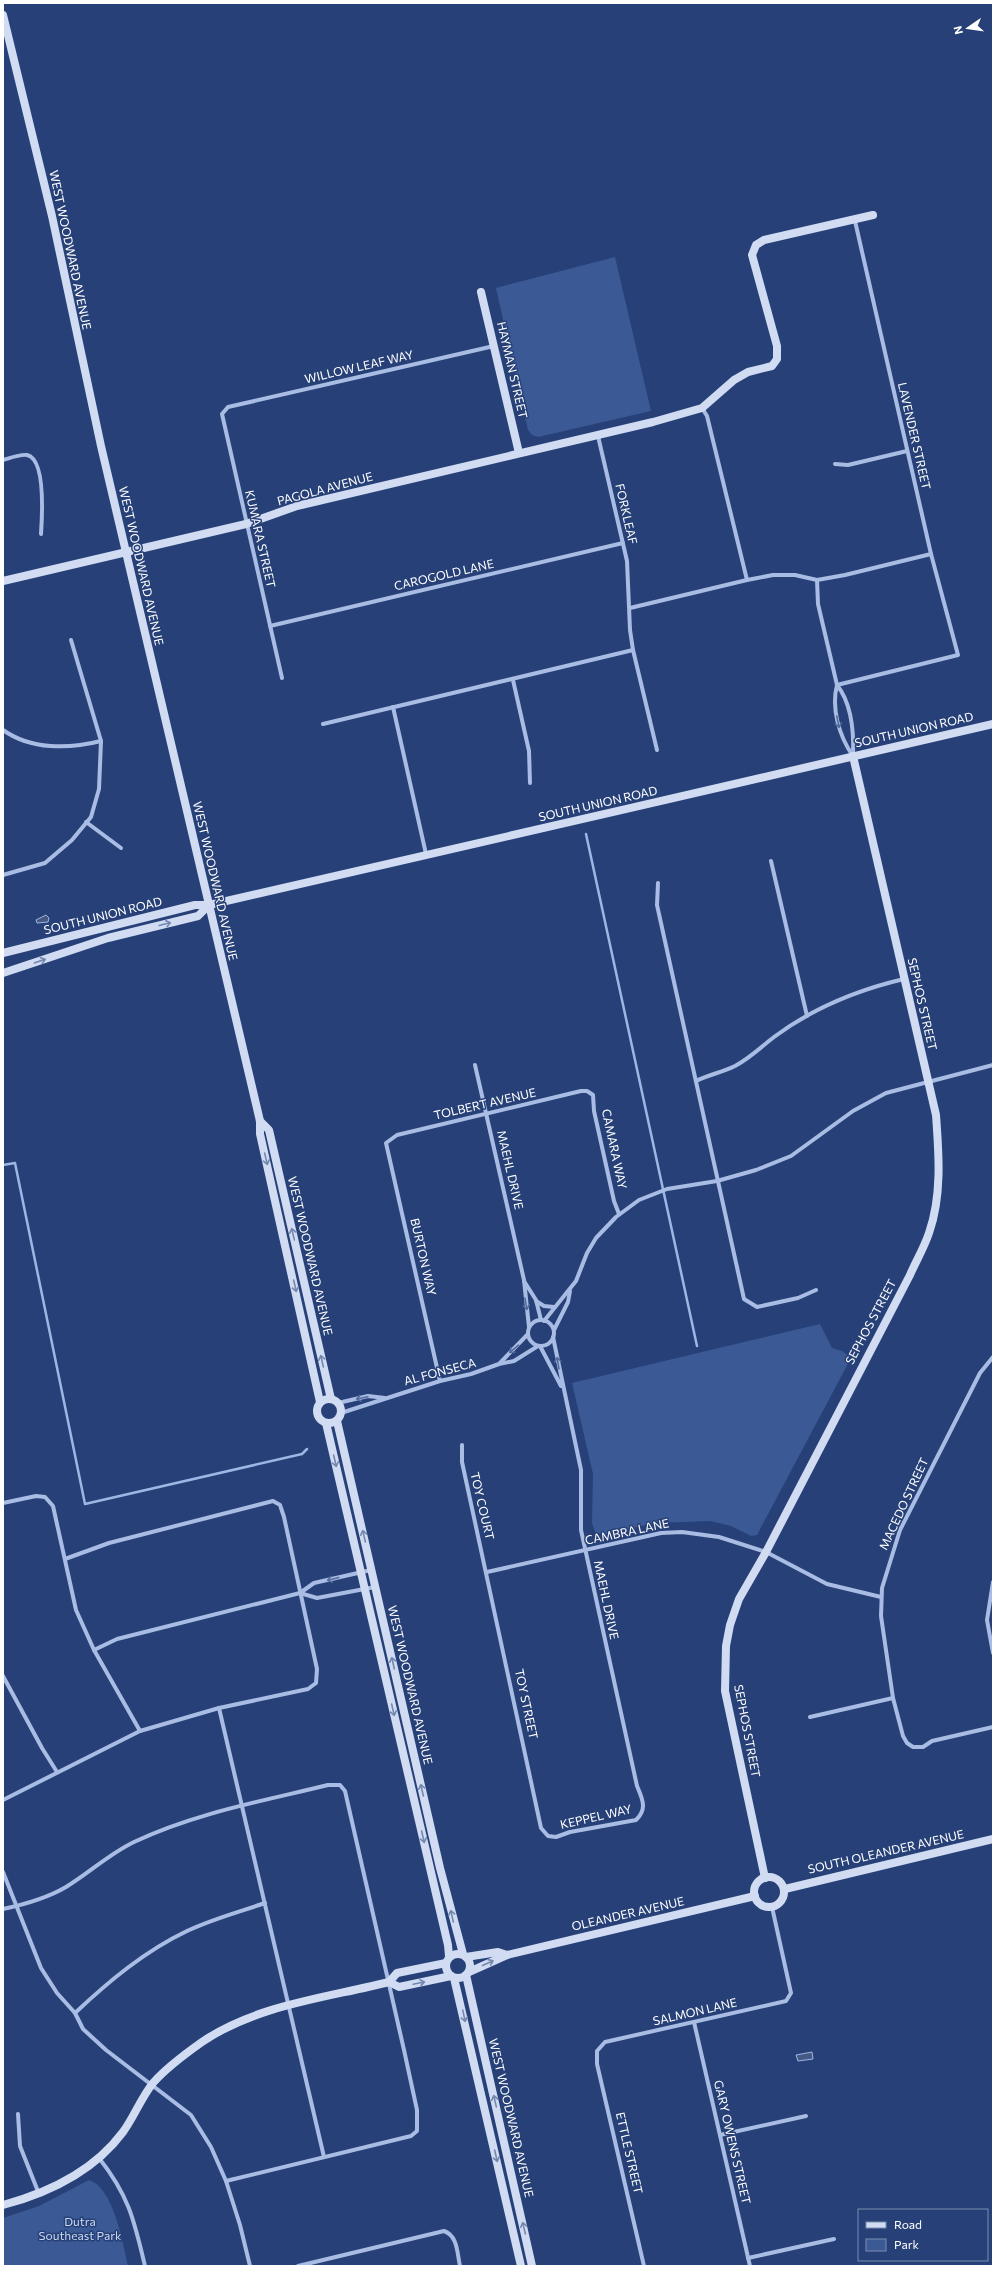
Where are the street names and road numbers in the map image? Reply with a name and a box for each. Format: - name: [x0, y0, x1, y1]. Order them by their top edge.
- street label: WEST WOODWARD AVENUE: [47, 169, 95, 331]
- street label: HAYMAN STREET: [495, 320, 531, 420]
- street label: WILLOW LEAF WAY: [303, 347, 415, 385]
- street label: LAVENDER STREET: [896, 381, 934, 491]
- street label: PAGOLA AVENUE: [275, 469, 374, 508]
- street label: FORKLEAF: [613, 482, 641, 546]
- street label: WEST WOODWARD AVENUE: [117, 485, 167, 647]
- street label: KUMARA STREET: [243, 489, 279, 589]
- street label: CAROGOLD LANE: [392, 556, 495, 592]
- street label: SOUTH UNION ROAD: [853, 709, 975, 749]
- street label: SOUTH UNION ROAD: [537, 783, 659, 823]
- street label: WEST WOODWARD AVENUE: [191, 800, 241, 962]
- street label: SOUTH UNION ROAD: [42, 894, 163, 936]
- street label: SEPHOS STREET: [906, 956, 940, 1052]
- street label: TOLBERT AVENUE: [432, 1084, 537, 1122]
- street label: CAMARA WAY: [600, 1108, 630, 1190]
- street label: MAEHL DRIVE: [495, 1129, 527, 1211]
- street label: WEST WOODWARD AVENUE: [286, 1175, 336, 1337]
- street label: BURTON WAY: [408, 1217, 440, 1297]
- street label: SEPHOS STREET: [842, 1276, 899, 1366]
- street label: AL FONSECA: [402, 1355, 477, 1387]
- street label: MACEDO STREET: [876, 1455, 931, 1552]
- street label: TOY COURT: [468, 1471, 498, 1541]
- street label: CAMBRA LANE: [583, 1515, 670, 1547]
- street label: MAEHL DRIVE: [592, 1559, 622, 1641]
- street label: WEST WOODWARD AVENUE: [386, 1604, 436, 1766]
- street label: TOY STREET: [513, 1667, 541, 1740]
- street label: SEPHOS STREET: [732, 1683, 764, 1779]
- street label: KEPPEL WAY: [559, 1801, 633, 1831]
- street label: SOUTH OLEANDER AVENUE: [806, 1826, 965, 1876]
- street label: OLEANDER AVENUE: [570, 1893, 685, 1933]
- street label: SALMON LANE: [651, 1995, 738, 2028]
- street label: WEST WOODWARD AVENUE: [487, 2037, 537, 2199]
- street label: GARY OWENS STREET: [712, 2078, 754, 2205]
- street label: ETTLE STREET: [614, 2111, 646, 2195]

